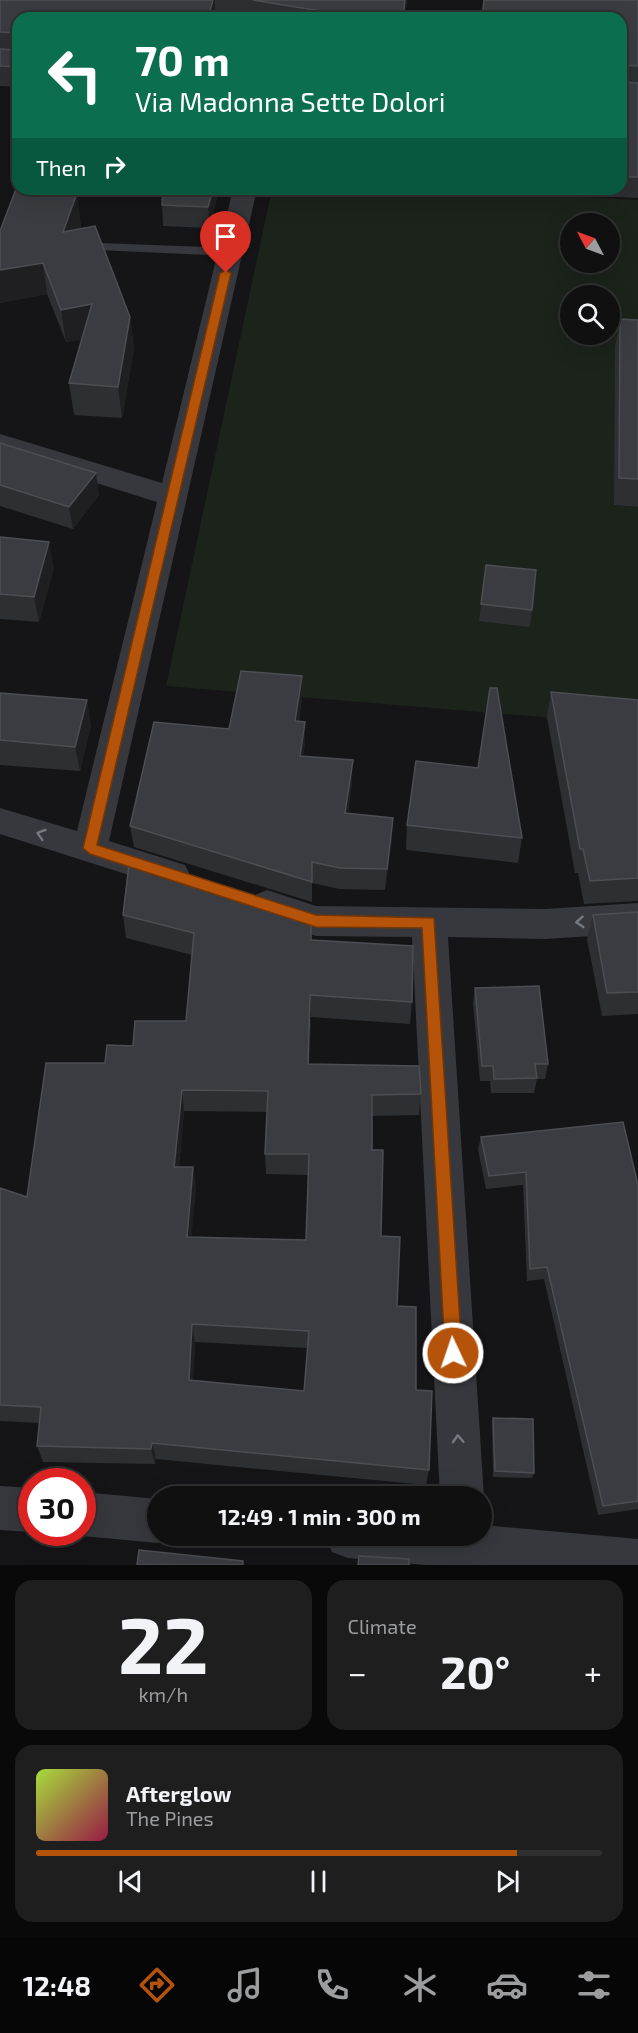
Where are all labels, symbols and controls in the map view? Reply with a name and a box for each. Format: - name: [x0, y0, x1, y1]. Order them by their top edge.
- text: 70 m: [135, 34, 230, 84]
- icon: left: [36, 36, 114, 114]
- text: Via Madonna Sette Dolori: [135, 85, 445, 117]
- icon: right: [98, 150, 131, 183]
- text: Then: [36, 154, 86, 180]
- pin: [200, 211, 251, 273]
- north arrow: [560, 213, 620, 273]
- map controls: [560, 213, 620, 345]
- icon: arrive: [209, 220, 242, 253]
- button: search: [560, 285, 620, 345]
- one-way arrow: [36, 829, 47, 841]
- one-way arrow: [575, 915, 584, 928]
- position arrow: [421, 1321, 485, 1385]
- one-way arrow: [452, 1434, 465, 1443]
- speed limit sign: 30: [18, 1468, 96, 1546]
- text: 12:49 · 1 min · 300 m: [218, 1503, 421, 1529]
- text: 22: [118, 1596, 209, 1690]
- text: Climate: [348, 1614, 417, 1638]
- text: 20°: [440, 1644, 510, 1698]
- text: −: [348, 1652, 367, 1692]
- text: +: [584, 1652, 602, 1692]
- text: km/h: [138, 1682, 188, 1706]
- text: Afterglow: [126, 1780, 231, 1806]
- text: The Pines: [126, 1806, 214, 1830]
- icon: previous: [114, 1865, 147, 1898]
- icon: pause: [302, 1865, 335, 1898]
- icon: next: [491, 1865, 524, 1898]
- icon: directions: [136, 1964, 178, 2006]
- icon: music: [224, 1964, 266, 2006]
- icon: phone: [311, 1964, 353, 2006]
- icon: climate: [399, 1964, 441, 2006]
- icon: car: [486, 1964, 528, 2006]
- icon: filters: [573, 1964, 615, 2006]
- text: 12:48: [23, 1969, 91, 2001]

